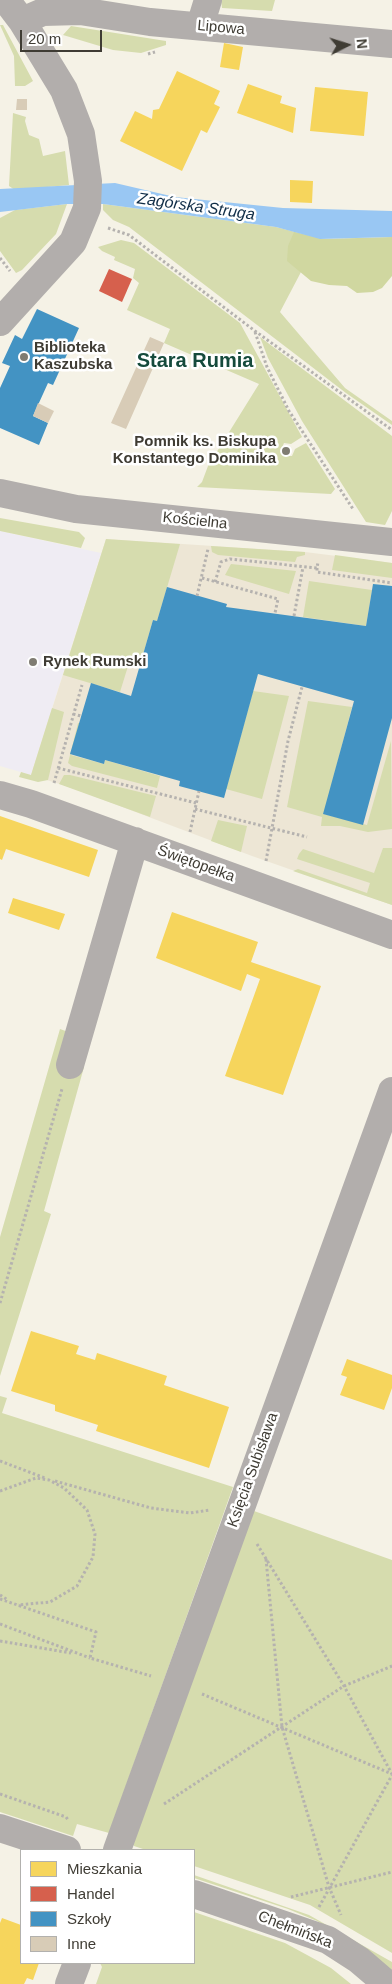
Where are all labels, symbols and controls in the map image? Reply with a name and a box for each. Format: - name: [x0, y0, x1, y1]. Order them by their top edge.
- street label: Lipowa: [197, 17, 245, 39]
- scale bar: [22, 20, 105, 52]
- north arrow: [322, 20, 372, 70]
- text: 20 m: [28, 30, 61, 47]
- text: N: [354, 38, 370, 49]
- water label: Zagórska Struga: [136, 189, 256, 225]
- place label: Biblioteka Kaszubska: [34, 339, 112, 374]
- district label: Stara Rumia: [137, 349, 253, 373]
- marker: Biblioteka Kaszubska: [18, 351, 30, 363]
- place label: Pomnik ks. Biskupa Konstantego Dominika: [113, 433, 276, 468]
- marker: Pomnik ks. Biskupa Konstantego Dominika: [280, 445, 292, 457]
- street label: Kościelna: [162, 509, 228, 533]
- place label: Rynek Rumski: [43, 653, 146, 671]
- marker: Rynek Rumski: [27, 656, 39, 668]
- street label: Świętopełka: [155, 842, 237, 886]
- street label: Księcia Subisława: [224, 1410, 282, 1530]
- legend: [20, 1849, 195, 1964]
- text: Mieszkania: [67, 1860, 142, 1877]
- text: Handel: [67, 1885, 115, 1902]
- street label: Chełmińska: [255, 1908, 335, 1952]
- text: Szkoły: [67, 1910, 111, 1927]
- text: Inne: [67, 1935, 96, 1952]

